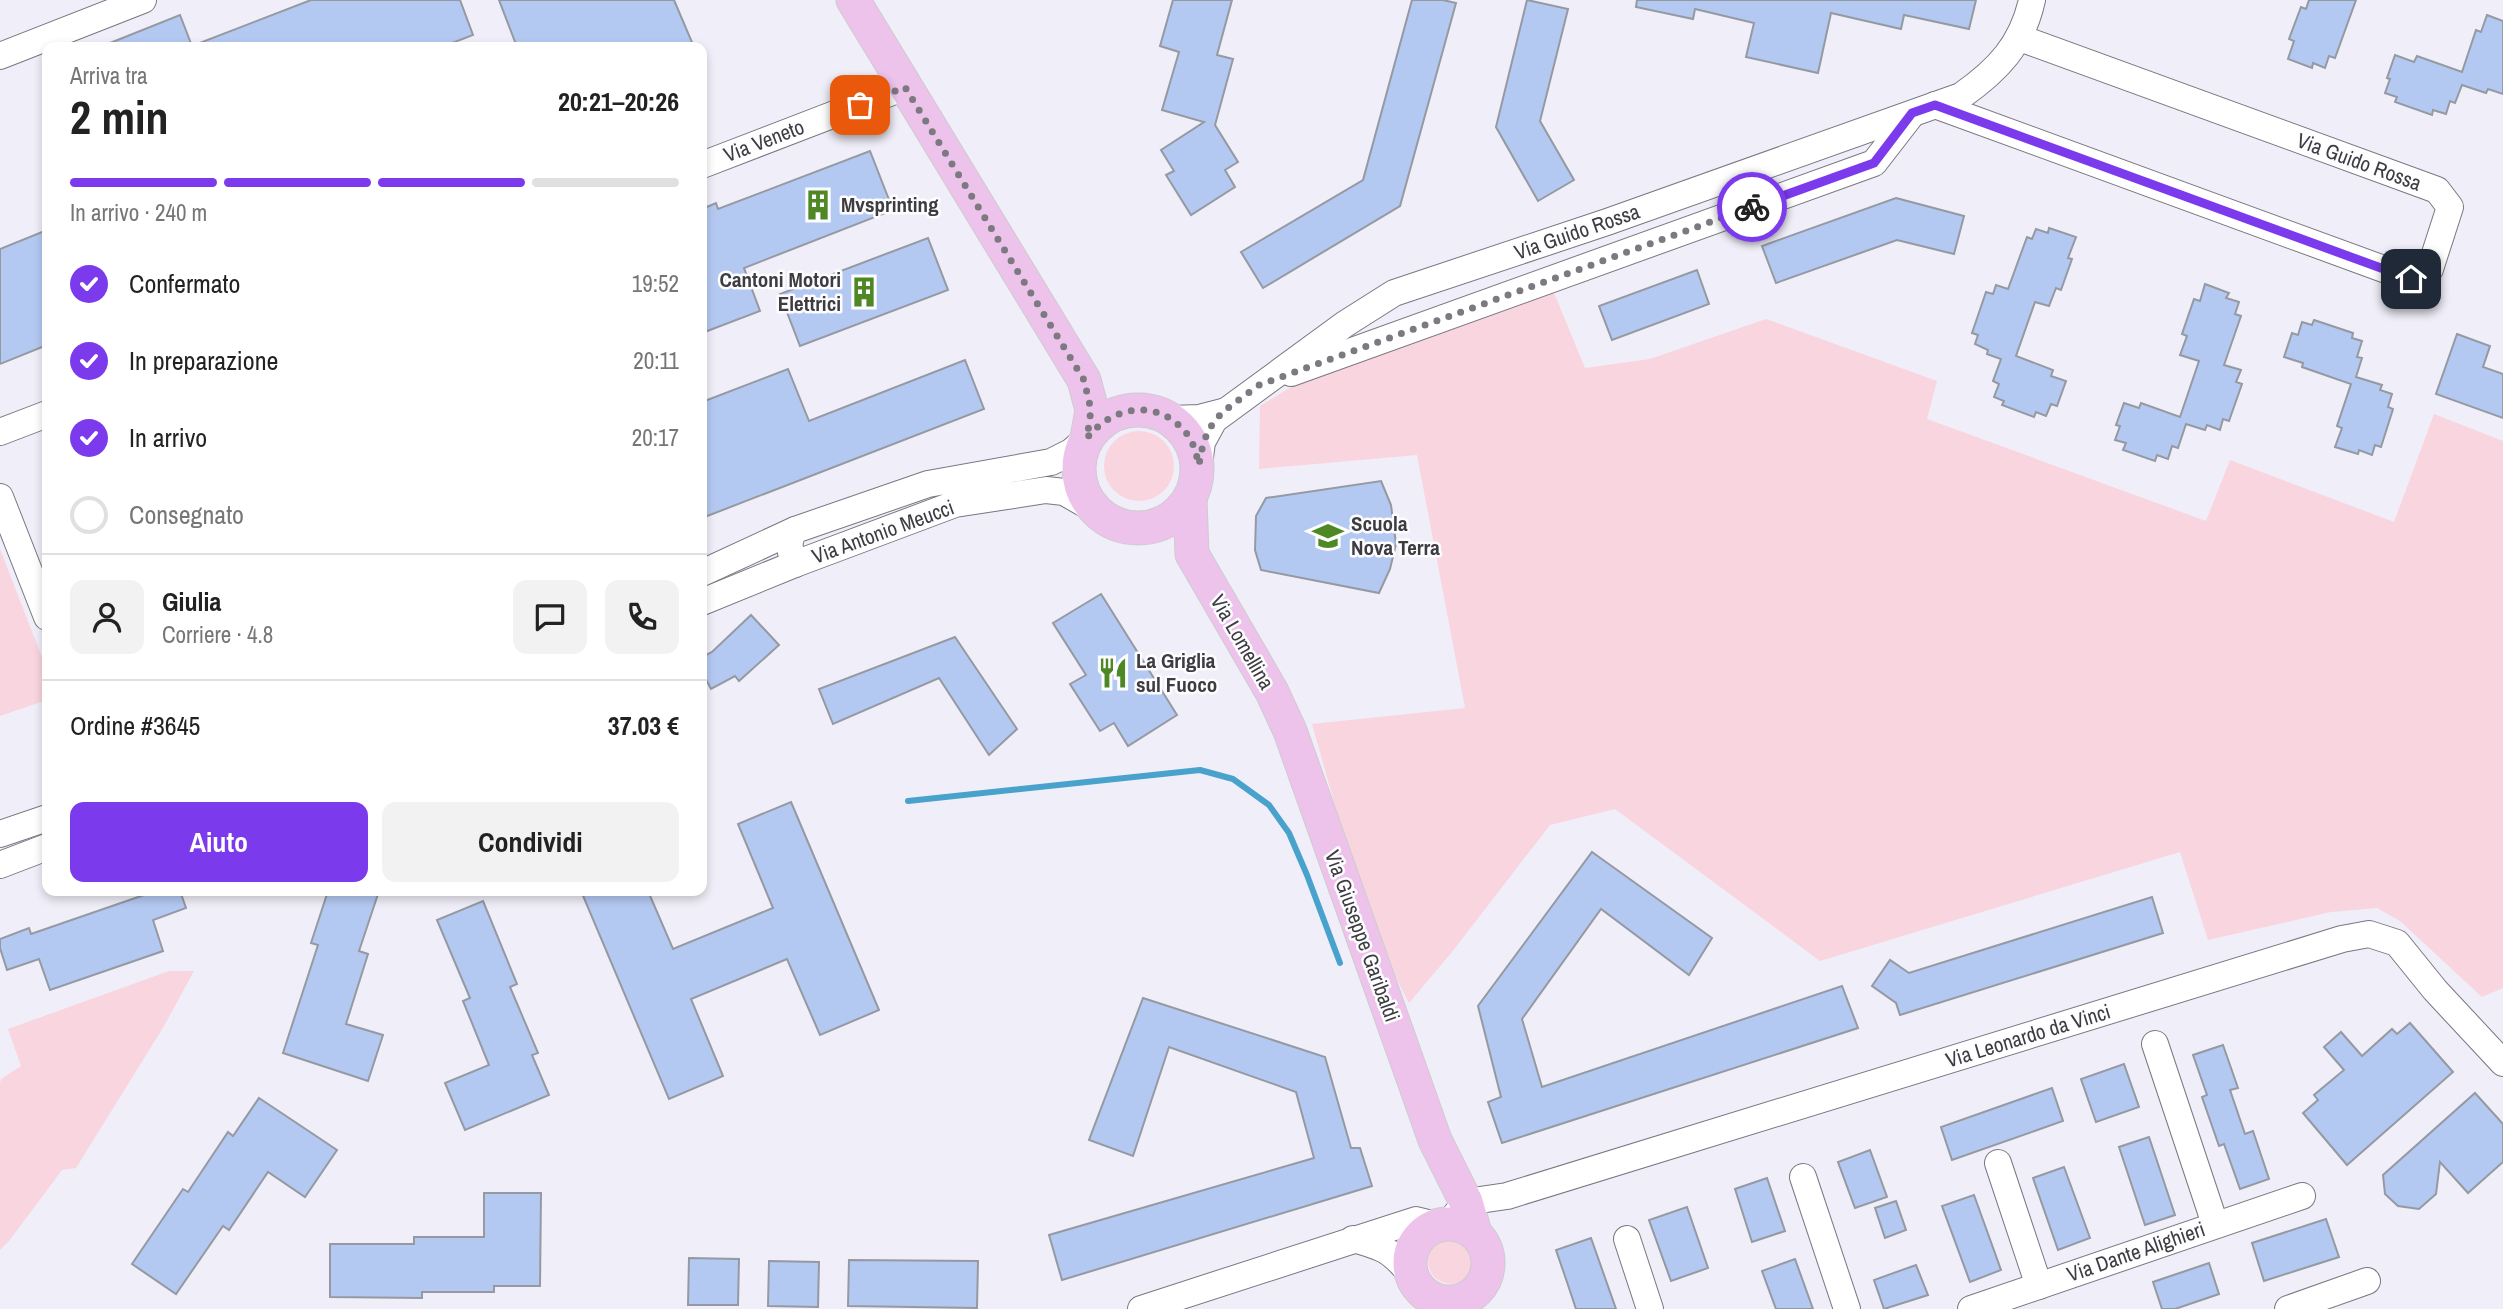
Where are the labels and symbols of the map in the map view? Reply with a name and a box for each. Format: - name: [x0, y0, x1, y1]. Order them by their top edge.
- pin: [830, 75, 890, 135]
- street label: Via Veneto: [719, 112, 808, 169]
- street label: Via Guido Rossa: [2293, 126, 2426, 198]
- courier: [1717, 172, 1787, 242]
- building icon: Mvsprinting: [801, 188, 835, 222]
- place label: Mvsprinting: [841, 190, 939, 219]
- street label: Via Guido Rossa: [1510, 196, 1644, 267]
- pin: [2381, 249, 2441, 309]
- place label: Cantoni Motori Elettrici: [720, 265, 841, 318]
- building icon: Cantoni Motori Elettrici: [847, 275, 881, 309]
- street label: Via Antonio Meucci: [808, 492, 958, 571]
- place label: Scuola Nova Terra: [1351, 509, 1440, 562]
- school or university icon: Scuola Nova Terra: [1311, 519, 1345, 553]
- street label: Via Lomellina: [1204, 589, 1281, 695]
- place label: La Griglia sul Fuoco: [1136, 646, 1217, 699]
- restaurant icon: La Griglia sul Fuoco: [1096, 656, 1130, 690]
- street label: Via Giuseppe Garibaldi: [1318, 846, 1407, 1026]
- street label: Via Leonardo da Vinci: [1942, 997, 2114, 1074]
- street label: Via Dante Alighieri: [2063, 1214, 2209, 1289]

